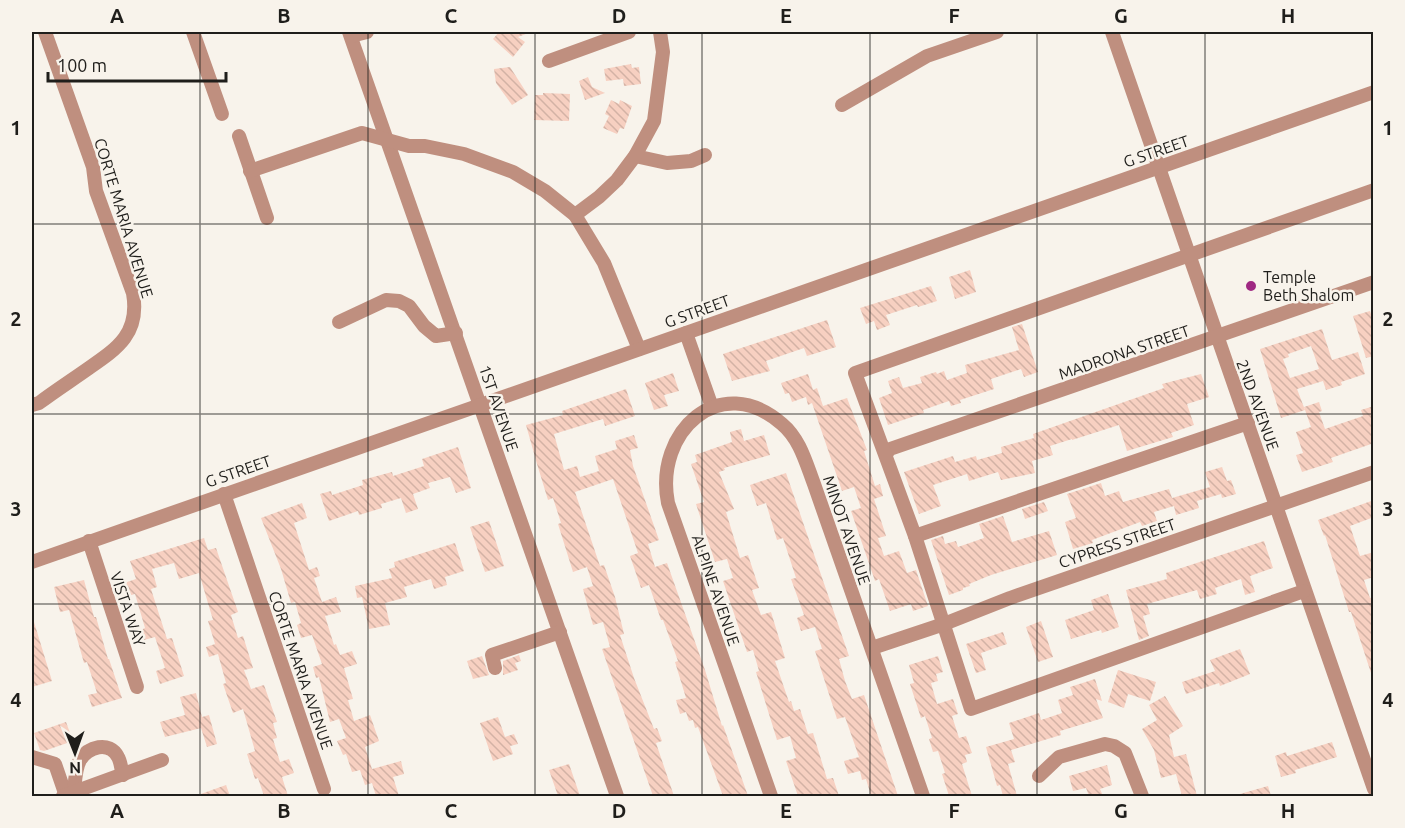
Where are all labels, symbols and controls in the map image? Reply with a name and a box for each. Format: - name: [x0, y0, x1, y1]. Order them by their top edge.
- text: A: [110, 4, 124, 27]
- text: B: [277, 4, 291, 27]
- text: C: [445, 4, 458, 27]
- text: D: [612, 4, 626, 27]
- text: E: [780, 4, 792, 27]
- text: F: [948, 4, 960, 27]
- text: G: [1114, 4, 1128, 27]
- text: H: [1281, 4, 1295, 27]
- scale bar: [48, 45, 226, 83]
- text: 100 m: [57, 55, 107, 75]
- text: 1: [10, 116, 22, 139]
- text: 1: [1382, 116, 1394, 139]
- street label: G STREET: [1121, 131, 1191, 171]
- street label: CORTE MARIA AVENUE: [91, 136, 157, 300]
- place label: Temple Beth Shalom: [1263, 268, 1354, 304]
- marker: Temple Beth Shalom: [1244, 279, 1258, 293]
- street label: G STREET: [662, 291, 732, 331]
- text: 2: [10, 307, 22, 330]
- text: 2: [1382, 307, 1394, 330]
- street label: MADRONA STREET: [1056, 321, 1192, 383]
- street label: 2ND AVENUE: [1233, 357, 1283, 453]
- street label: 1ST AVENUE: [476, 363, 522, 453]
- street label: G STREET: [203, 451, 273, 491]
- street label: MINOT AVENUE: [820, 473, 874, 587]
- text: 3: [10, 497, 22, 520]
- text: 3: [1382, 497, 1394, 520]
- street label: CYPRESS STREET: [1056, 515, 1178, 571]
- street label: ALPINE AVENUE: [689, 532, 743, 648]
- street label: VISTA WAY: [107, 569, 149, 649]
- street label: CORTE MARIA AVENUE: [265, 589, 337, 751]
- text: 4: [10, 688, 22, 711]
- text: 4: [1382, 688, 1394, 711]
- north arrow: [45, 723, 105, 783]
- text: N: [69, 759, 81, 777]
- text: A: [110, 799, 124, 822]
- text: B: [277, 799, 291, 822]
- text: C: [445, 799, 458, 822]
- text: D: [612, 799, 626, 822]
- text: E: [780, 799, 792, 822]
- text: F: [948, 799, 960, 822]
- text: G: [1114, 799, 1128, 822]
- text: H: [1281, 799, 1295, 822]

